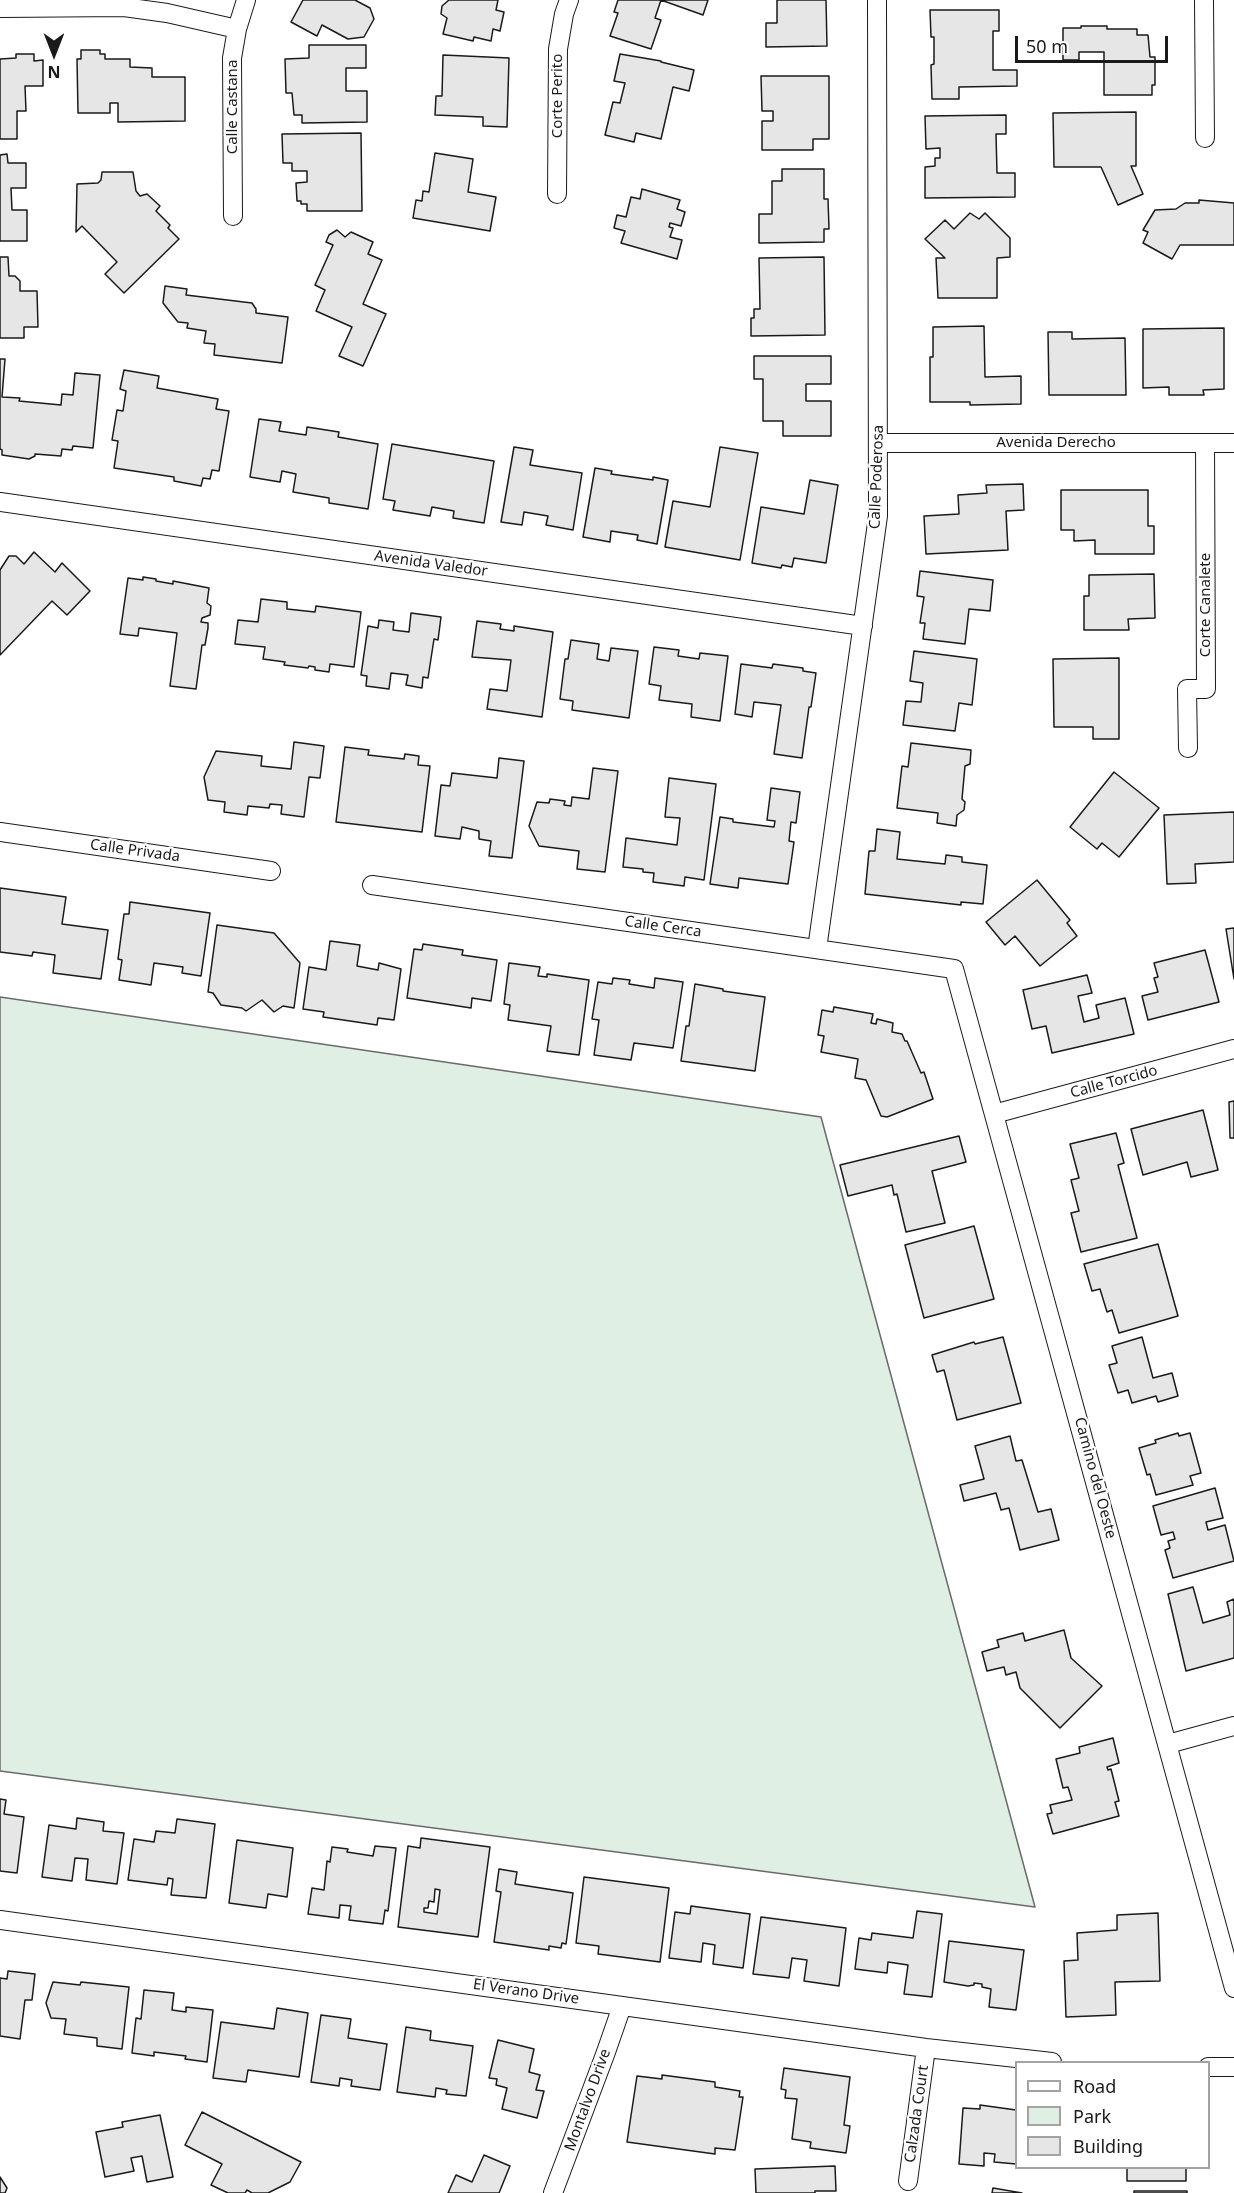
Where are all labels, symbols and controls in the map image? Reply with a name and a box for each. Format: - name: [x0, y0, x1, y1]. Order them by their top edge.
- north arrow: [24, 24, 84, 84]
- scale bar: [1018, 24, 1171, 62]
- text: 50 m: [1026, 34, 1068, 58]
- street label: Corte Perito: [549, 54, 567, 138]
- street label: Calle Castana: [224, 60, 242, 154]
- text: N: [48, 61, 61, 83]
- street label: Calle Poderosa: [866, 425, 888, 529]
- street label: Avenida Derecho: [996, 434, 1116, 452]
- street label: Avenida Valedor: [373, 547, 489, 581]
- street label: Corte Canalete: [1197, 553, 1215, 657]
- street label: Calle Privada: [89, 836, 181, 866]
- street label: Calle Cerca: [623, 913, 703, 941]
- street label: Calle Torcido: [1068, 1062, 1160, 1102]
- street label: Camino del Oeste: [1070, 1415, 1120, 1541]
- street label: El Verano Drive: [472, 1976, 580, 2008]
- street label: Montalvo Drive: [561, 2046, 615, 2154]
- legend: [1015, 2061, 1210, 2169]
- street label: Calzada Court: [901, 2064, 933, 2164]
- text: Road: [1073, 2074, 1116, 2098]
- text: Park: [1073, 2104, 1111, 2128]
- text: Building: [1073, 2134, 1143, 2158]

